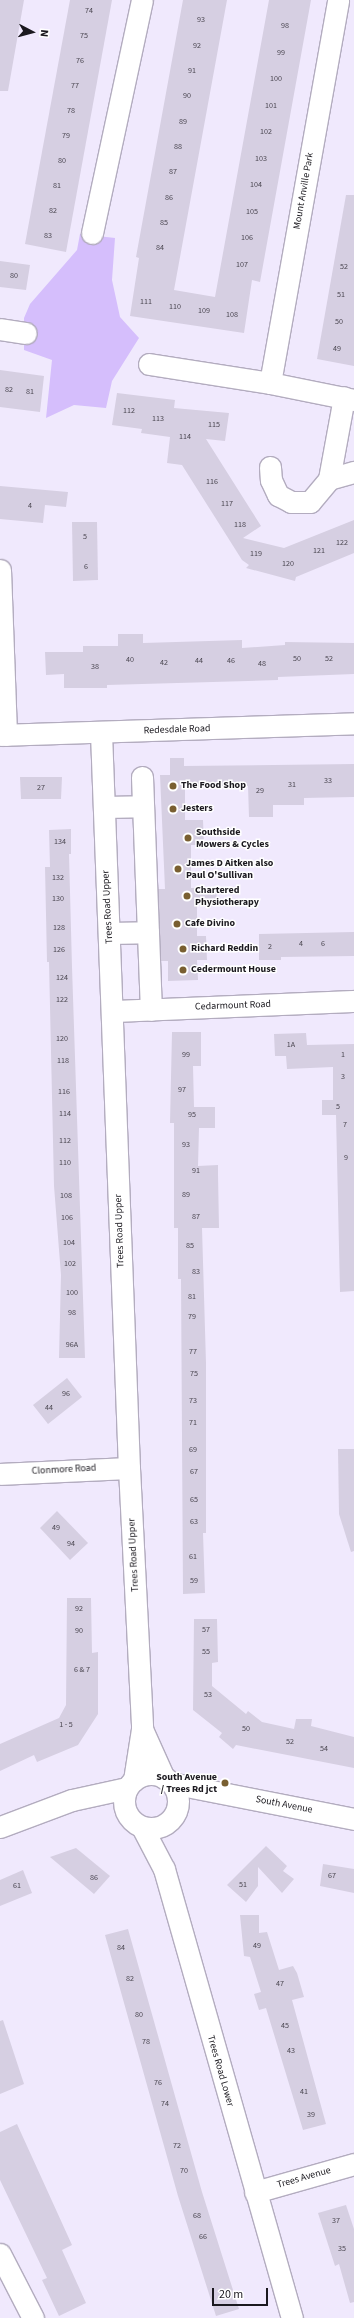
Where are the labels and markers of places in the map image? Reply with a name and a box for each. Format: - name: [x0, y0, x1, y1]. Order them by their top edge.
- place label: The Food Shop: [181, 780, 246, 792]
- marker: The Food Shop: [168, 781, 178, 791]
- place label: Jesters: [181, 803, 213, 815]
- marker: Jesters: [168, 804, 178, 814]
- place label: Southside Mowers & Cycles: [196, 826, 269, 850]
- marker: Southside Mowers & Cycles: [183, 833, 193, 843]
- place label: James D Aitken also Paul O'Sullivan: [186, 857, 273, 880]
- marker: James D Aitken also Paul O'Sullivan: [173, 864, 183, 874]
- place label: Chartered Physiotherapy: [195, 884, 259, 908]
- marker: Chartered Physiotherapy: [182, 891, 192, 901]
- place label: Cafe Divino: [185, 918, 235, 930]
- marker: Cafe Divino: [172, 919, 182, 929]
- place label: Richard Reddin: [191, 943, 258, 955]
- marker: Richard Reddin: [178, 944, 188, 954]
- place label: Cedermount House: [191, 964, 276, 976]
- marker: Cedermount House: [178, 965, 188, 975]
- place label: South Avenue / Trees Rd jct: [156, 1771, 217, 1794]
- marker: South Avenue / Trees Rd jct: [220, 1778, 230, 1788]

